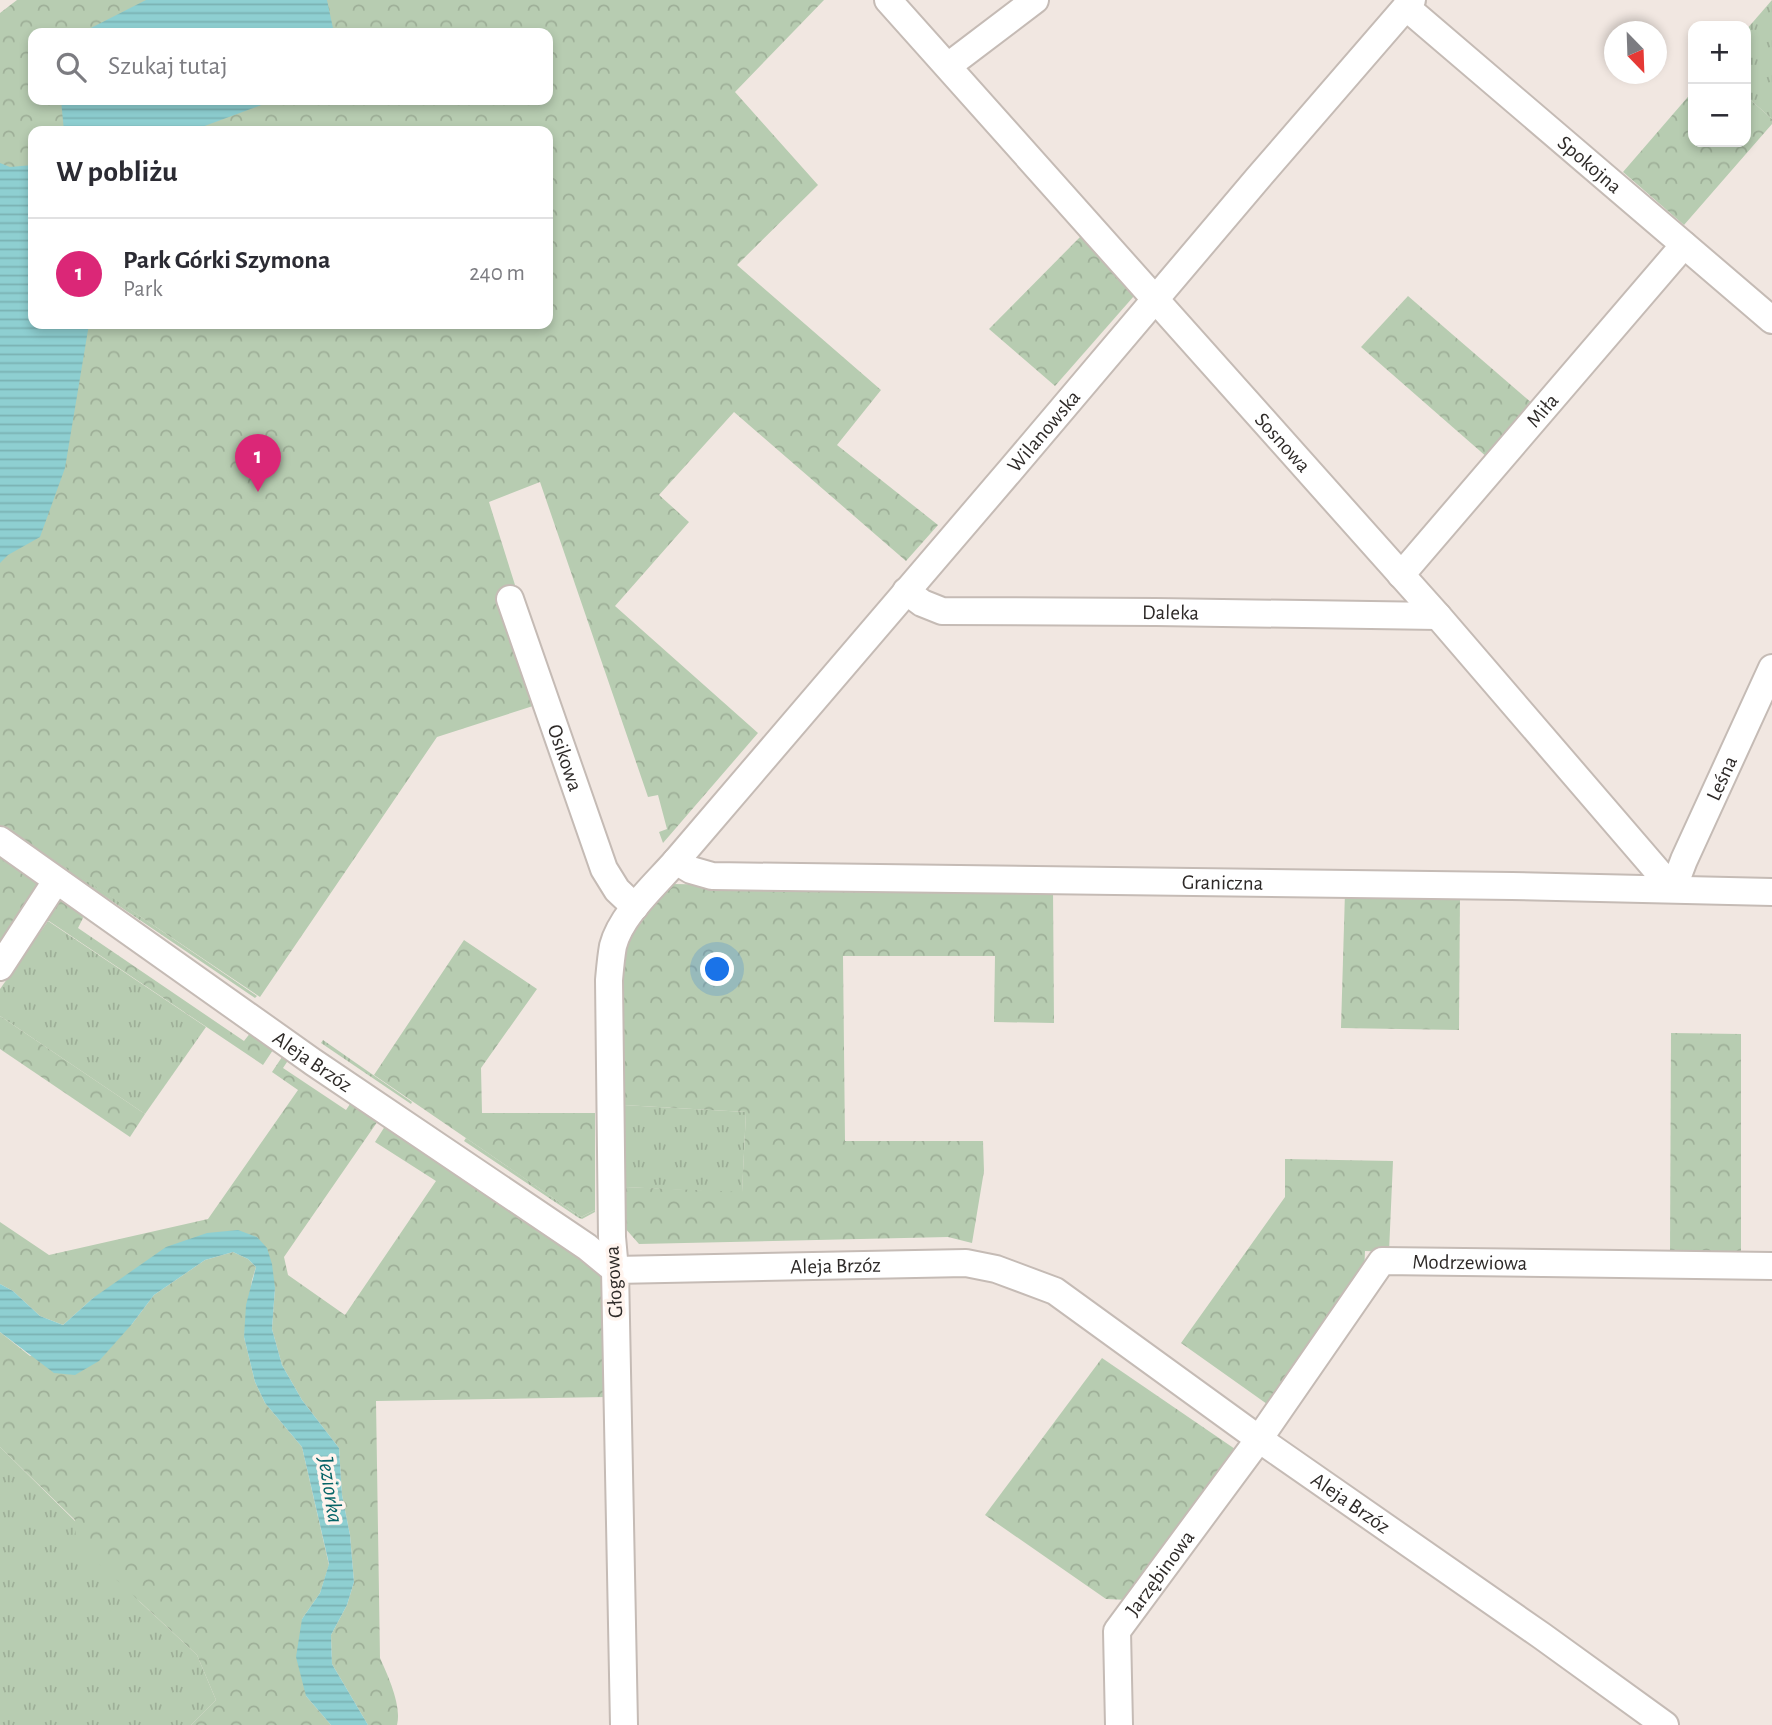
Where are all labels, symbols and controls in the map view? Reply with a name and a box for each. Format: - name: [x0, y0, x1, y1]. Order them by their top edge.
- north arrow: [1604, 21, 1667, 84]
- map controls: [1688, 21, 1751, 147]
- button: +: [1688, 21, 1751, 84]
- search box: [28, 28, 553, 105]
- icon: search: [52, 48, 90, 86]
- text: Szukaj tutaj: [108, 53, 228, 79]
- button: −: [1688, 84, 1751, 147]
- street label: Spokojna: [1554, 131, 1626, 197]
- text: W pobliżu: [56, 157, 178, 187]
- text: Park Górki Szymona: [123, 247, 330, 273]
- text: 1: [75, 262, 83, 285]
- text: 240 m: [469, 262, 525, 285]
- text: Park: [123, 278, 163, 301]
- street label: Wilanowska: [1003, 386, 1084, 476]
- street label: Miła: [1522, 389, 1562, 431]
- street label: Sosnowa: [1251, 408, 1315, 476]
- pin: 1: [235, 434, 281, 492]
- street label: Daleka: [1142, 601, 1199, 623]
- street label: Osikowa: [544, 722, 587, 794]
- street label: Leśna: [1702, 752, 1741, 804]
- street label: Graniczna: [1182, 871, 1264, 893]
- your location: [700, 952, 734, 986]
- street label: Aleja Brzóz: [269, 1027, 356, 1096]
- street label: Głogowa: [602, 1245, 626, 1319]
- street label: Modrzewiowa: [1412, 1251, 1528, 1273]
- street label: Aleja Brzóz: [790, 1254, 881, 1277]
- water label: Jeziorka: [313, 1454, 347, 1525]
- street label: Aleja Brzóz: [1308, 1468, 1394, 1537]
- street label: Jarzębinowa: [1121, 1526, 1198, 1620]

